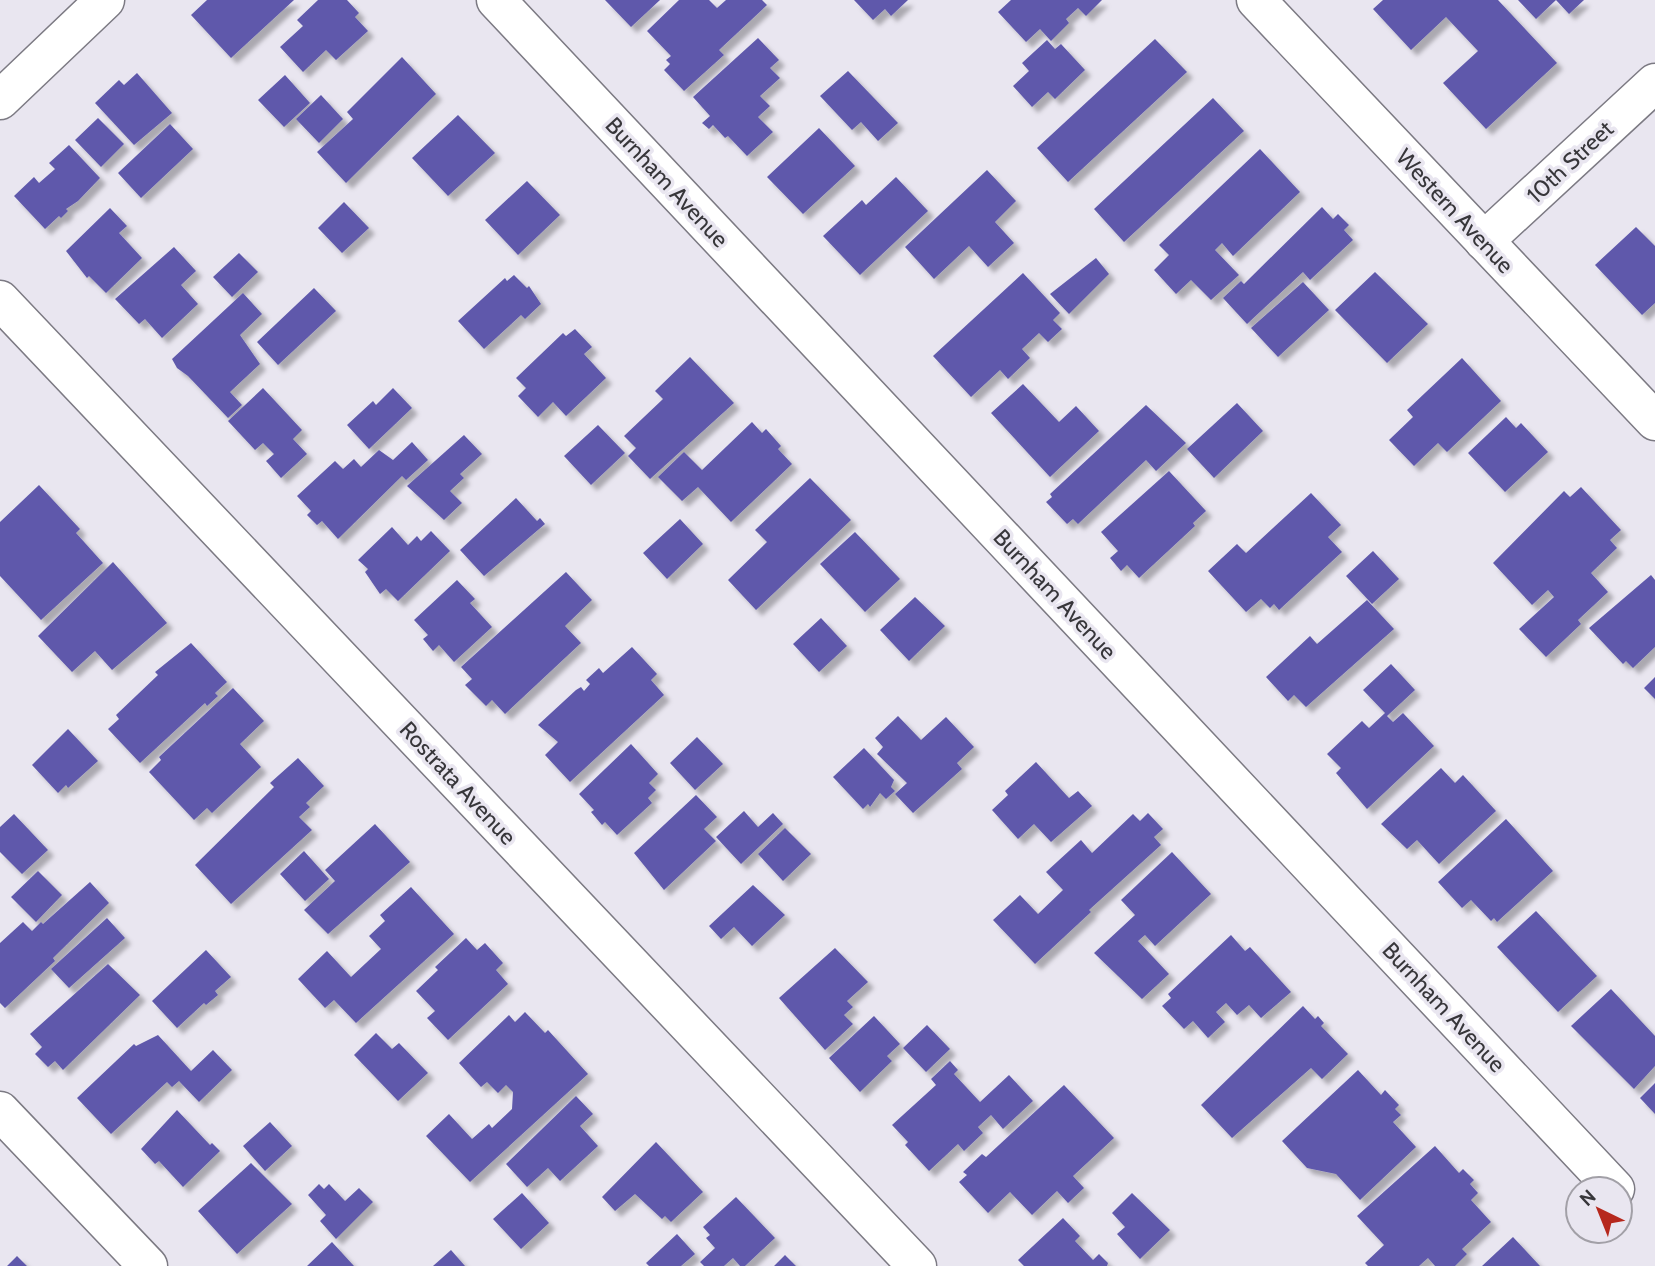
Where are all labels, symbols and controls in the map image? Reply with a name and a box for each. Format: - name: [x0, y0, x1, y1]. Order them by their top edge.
- street label: Burnham Avenue: [600, 111, 735, 253]
- street label: 10th Street: [1521, 115, 1619, 209]
- street label: Western Avenue: [1390, 143, 1520, 279]
- street label: Burnham Avenue: [988, 523, 1123, 665]
- street label: Rostrata Avenue: [394, 716, 522, 851]
- street label: Burnham Avenue: [1377, 936, 1512, 1078]
- north arrow: [1564, 1175, 1634, 1245]
- text: N: [1575, 1185, 1601, 1211]

